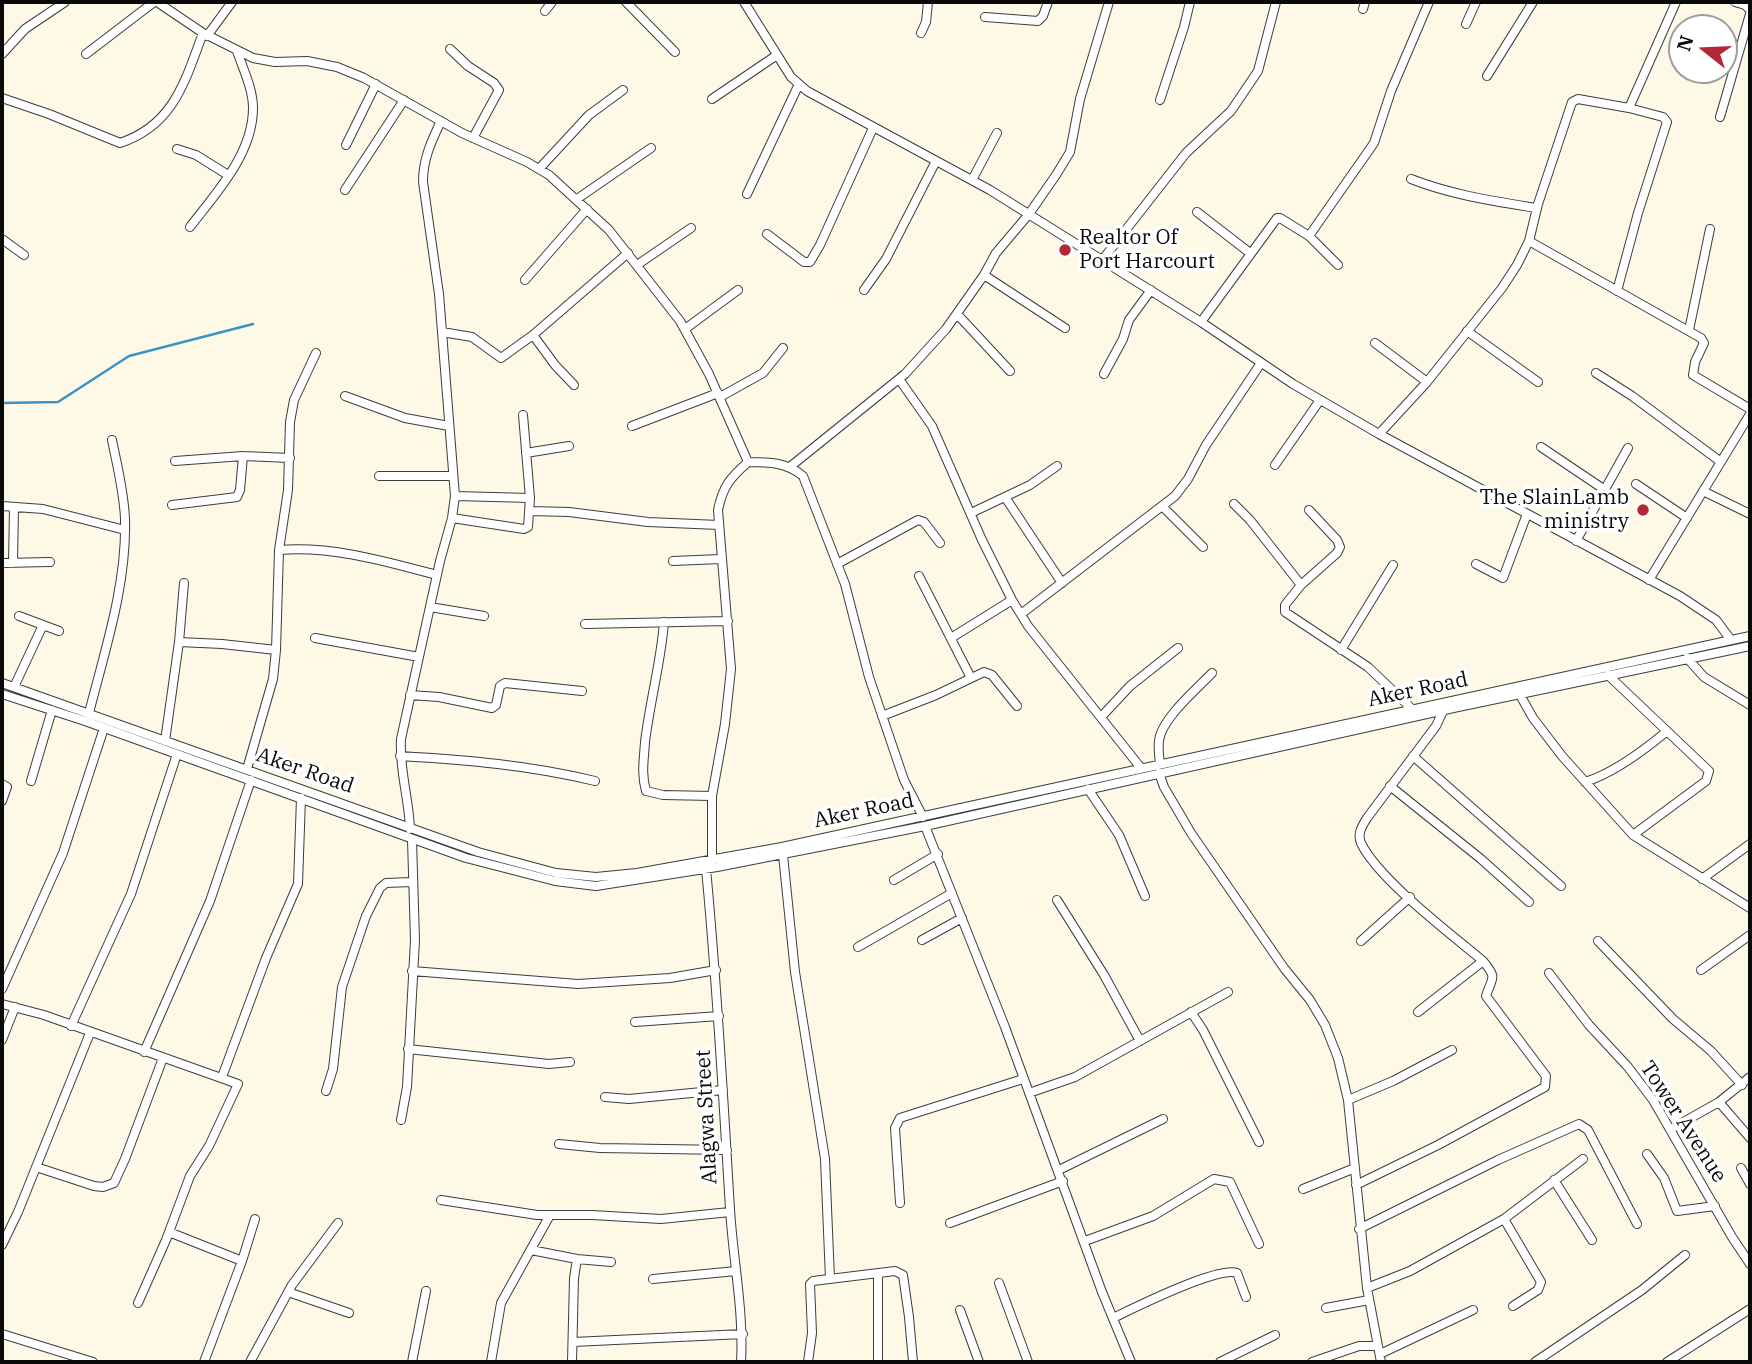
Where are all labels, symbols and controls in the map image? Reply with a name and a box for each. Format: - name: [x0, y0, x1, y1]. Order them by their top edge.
- north arrow: [1668, 14, 1738, 84]
- text: N: [1671, 32, 1699, 54]
- place label: Realtor Of Port Harcourt: [1079, 225, 1215, 275]
- marker: Realtor Of Port Harcourt: [1057, 242, 1073, 258]
- place label: The SlainLamb ministry: [1479, 485, 1629, 535]
- marker: The SlainLamb ministry: [1635, 502, 1651, 518]
- street label: Aker Road: [1366, 667, 1470, 713]
- street label: Aker Road: [253, 743, 357, 799]
- street label: Aker Road: [812, 788, 916, 834]
- street label: Alagwa Street: [691, 1049, 723, 1185]
- street label: Tower Avenue: [1634, 1056, 1732, 1188]

